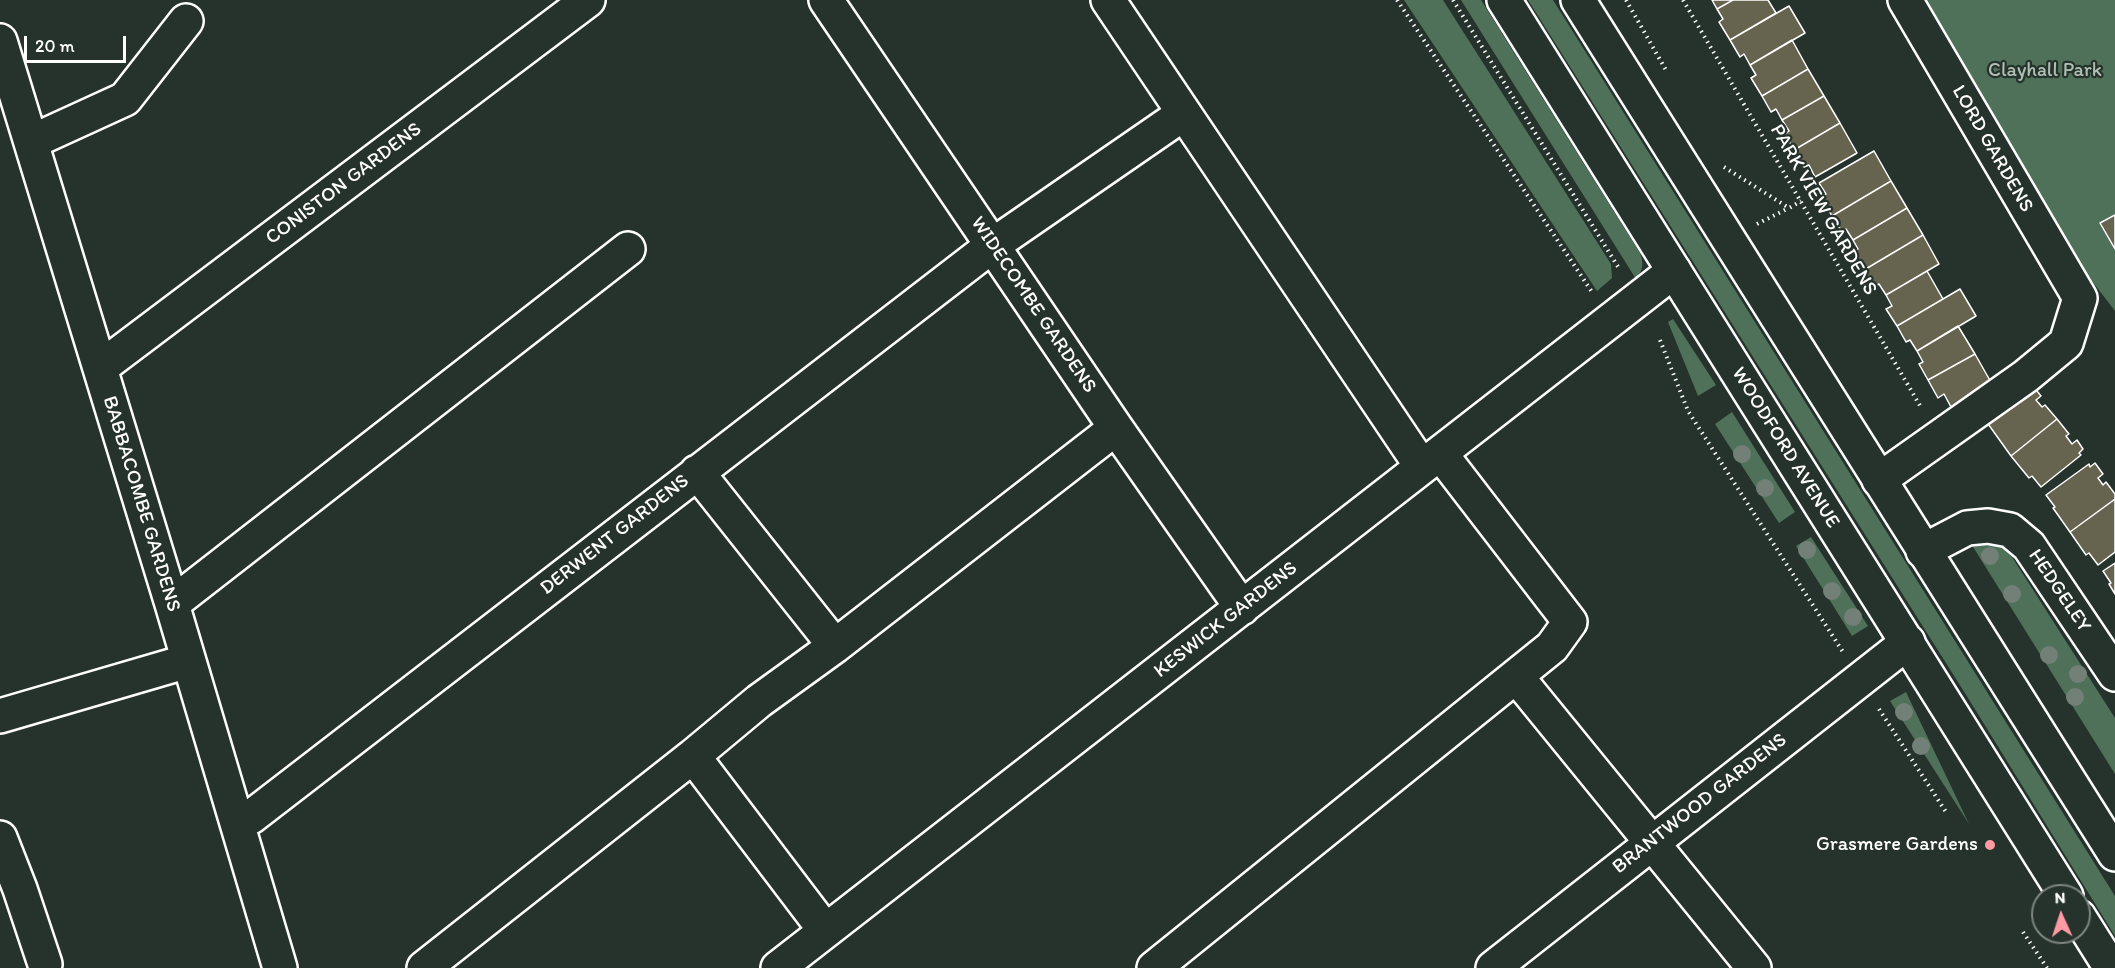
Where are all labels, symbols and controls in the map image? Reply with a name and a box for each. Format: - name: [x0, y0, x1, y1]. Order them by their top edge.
- scale bar: [27, 24, 129, 62]
- text: 20 m: [35, 35, 75, 57]
- park label: Clayhall Park: [1988, 59, 2102, 83]
- street label: LORD GARDENS: [1946, 81, 2038, 217]
- street label: CONISTON GARDENS: [261, 118, 427, 250]
- street label: PARK VIEW GARDENS: [1764, 120, 1882, 300]
- street label: WIDECOMBE GARDENS: [965, 212, 1101, 398]
- street label: WOODFORD AVENUE: [1726, 363, 1844, 533]
- street label: BABBACOMBE GARDENS: [97, 393, 185, 615]
- street label: DERWENT GARDENS: [536, 469, 694, 601]
- street label: HEDGELEY: [2022, 545, 2096, 637]
- street label: KESWICK GARDENS: [1150, 557, 1302, 683]
- street label: BRANTWOOD GARDENS: [1608, 728, 1792, 880]
- place label: Grasmere Gardens: [1816, 833, 1978, 857]
- marker: Grasmere Gardens: [1983, 838, 1997, 852]
- north arrow: [2031, 884, 2091, 944]
- text: N: [2054, 888, 2066, 907]

